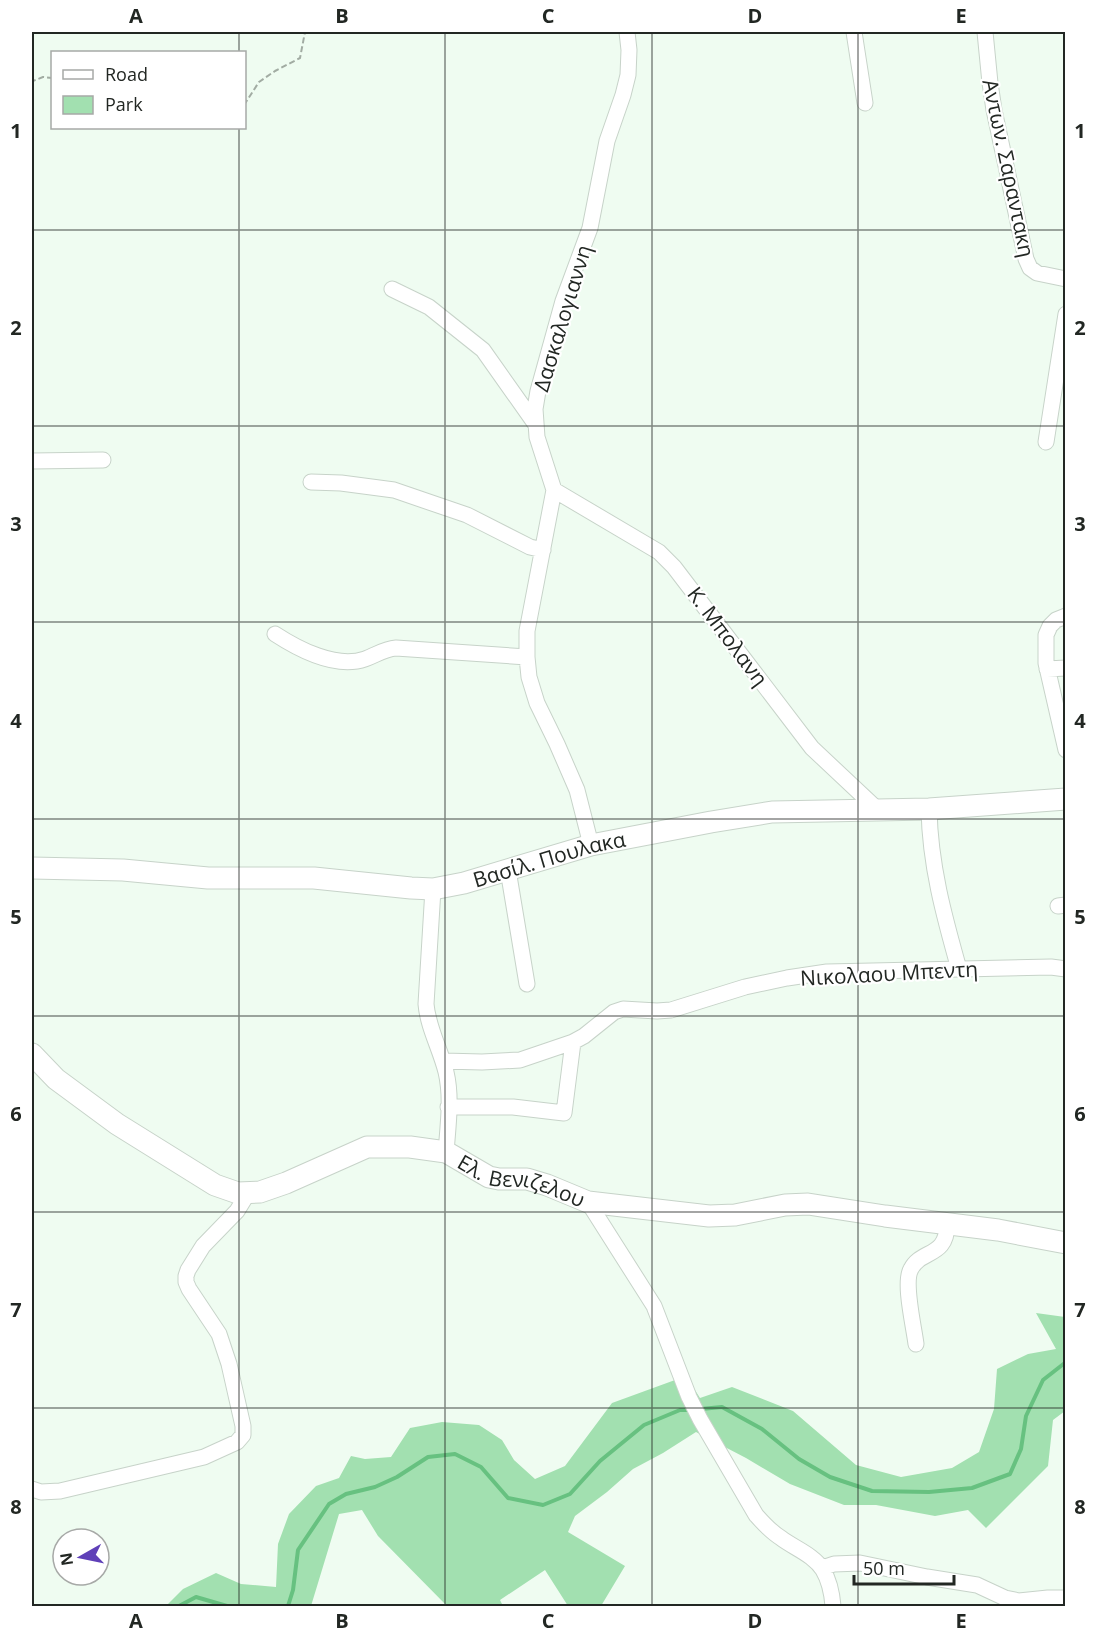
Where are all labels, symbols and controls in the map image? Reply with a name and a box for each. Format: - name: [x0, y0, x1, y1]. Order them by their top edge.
- text: A: [129, 2, 143, 29]
- text: B: [335, 2, 349, 29]
- text: C: [542, 2, 555, 29]
- text: D: [748, 2, 762, 29]
- text: E: [955, 2, 967, 29]
- legend: [51, 51, 246, 129]
- text: Road: [105, 62, 148, 86]
- street label: Αντων. Σαραντακη: [976, 76, 1042, 260]
- text: Park: [105, 92, 143, 116]
- text: 1: [10, 117, 22, 144]
- text: 1: [1074, 117, 1086, 144]
- street label: Δασκαλογιαννη: [526, 241, 598, 395]
- text: 2: [10, 314, 22, 341]
- text: 2: [1074, 314, 1086, 341]
- text: 3: [10, 510, 22, 537]
- text: 3: [1074, 510, 1086, 537]
- street label: Κ. Μπολανη: [682, 581, 774, 691]
- text: 4: [10, 707, 22, 734]
- text: 4: [1074, 707, 1086, 734]
- street label: Βασίλ. Πουλακα: [469, 825, 628, 894]
- text: 5: [10, 903, 22, 930]
- text: 5: [1074, 903, 1086, 930]
- street label: Νικολαου Μπεντη: [799, 954, 979, 992]
- text: 6: [10, 1100, 22, 1127]
- text: 6: [1074, 1100, 1086, 1127]
- street label: Ελ. Βενιζελου: [453, 1148, 589, 1213]
- text: 7: [10, 1296, 22, 1323]
- text: 7: [1074, 1296, 1086, 1323]
- text: 8: [10, 1493, 22, 1520]
- text: 8: [1074, 1493, 1086, 1520]
- north arrow: [51, 1527, 111, 1587]
- scale bar: [854, 1548, 954, 1586]
- text: N: [54, 1551, 78, 1567]
- text: 50 m: [863, 1556, 905, 1580]
- text: A: [129, 1607, 143, 1634]
- text: B: [335, 1607, 349, 1634]
- text: C: [542, 1607, 555, 1634]
- text: D: [748, 1607, 762, 1634]
- text: E: [955, 1607, 967, 1634]

